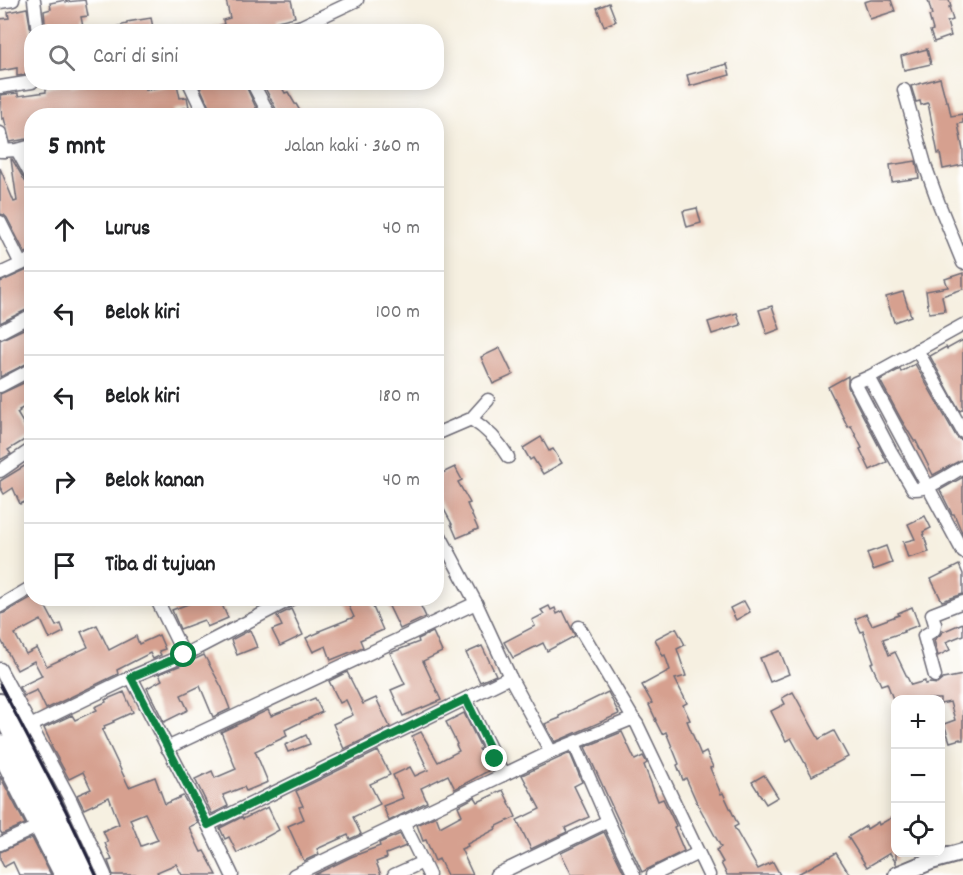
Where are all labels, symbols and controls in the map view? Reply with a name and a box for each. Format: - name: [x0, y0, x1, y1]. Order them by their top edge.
- search box: [24, 24, 444, 90]
- icon: search: [45, 41, 78, 74]
- text: Cari di sini: [93, 42, 178, 73]
- text: 5 mnt: [48, 129, 105, 166]
- text: Jalan kaki · 360 m: [284, 133, 420, 161]
- icon: ahead: [48, 213, 81, 246]
- text: Lurus: [105, 214, 150, 245]
- text: 40 m: [382, 215, 420, 243]
- icon: left: [48, 297, 81, 330]
- text: Belok kiri: [105, 298, 179, 329]
- text: 100 m: [376, 299, 420, 327]
- icon: left: [48, 381, 81, 414]
- text: Belok kiri: [105, 382, 179, 413]
- text: 180 m: [378, 383, 420, 411]
- icon: right: [48, 465, 81, 498]
- text: Belok kanan: [105, 466, 204, 497]
- text: 40 m: [382, 467, 420, 495]
- icon: arrive: [48, 549, 81, 582]
- text: Tiba di tujuan: [105, 550, 215, 581]
- route start: [170, 641, 196, 667]
- map controls: [891, 695, 945, 857]
- button: +: [891, 695, 945, 749]
- route end: [481, 745, 507, 771]
- button: −: [891, 749, 945, 803]
- button: locate: [891, 803, 945, 857]

